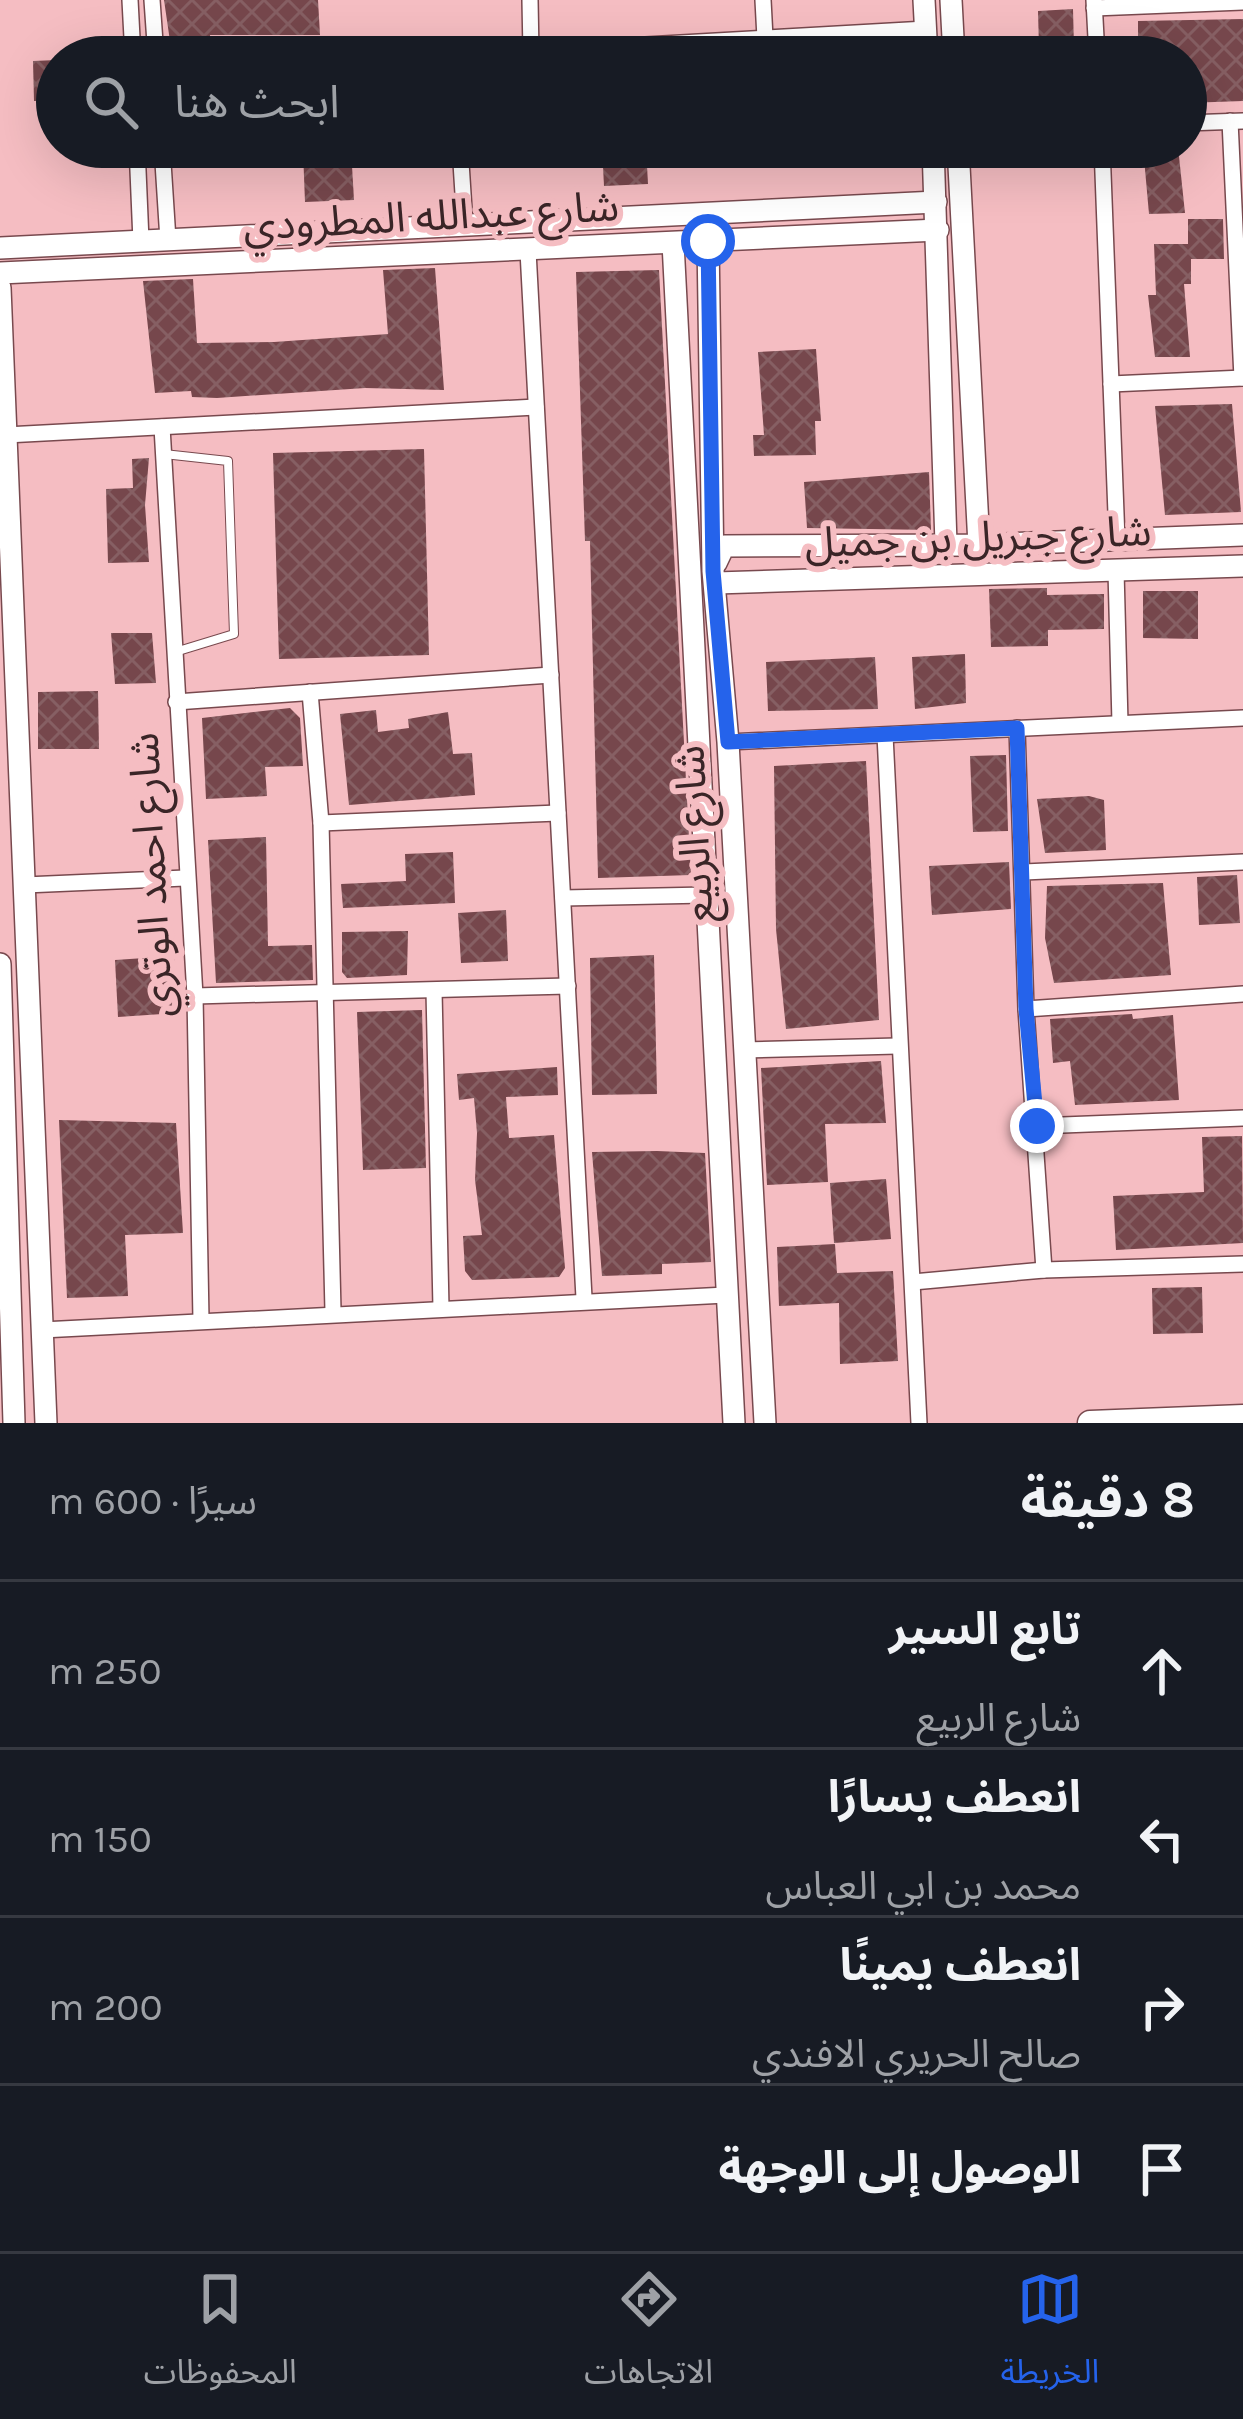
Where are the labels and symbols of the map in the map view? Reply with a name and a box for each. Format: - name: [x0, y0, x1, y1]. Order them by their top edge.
- street label: شارع عبدالله المطرودي: [242, 181, 620, 258]
- route start: [681, 214, 735, 268]
- street label: شارع جبريل بن جميل: [804, 506, 1152, 574]
- street label: شارع احمد الوتري: [119, 731, 190, 1019]
- street label: شارع الربيع: [664, 744, 730, 924]
- route end: [1010, 1099, 1064, 1153]

